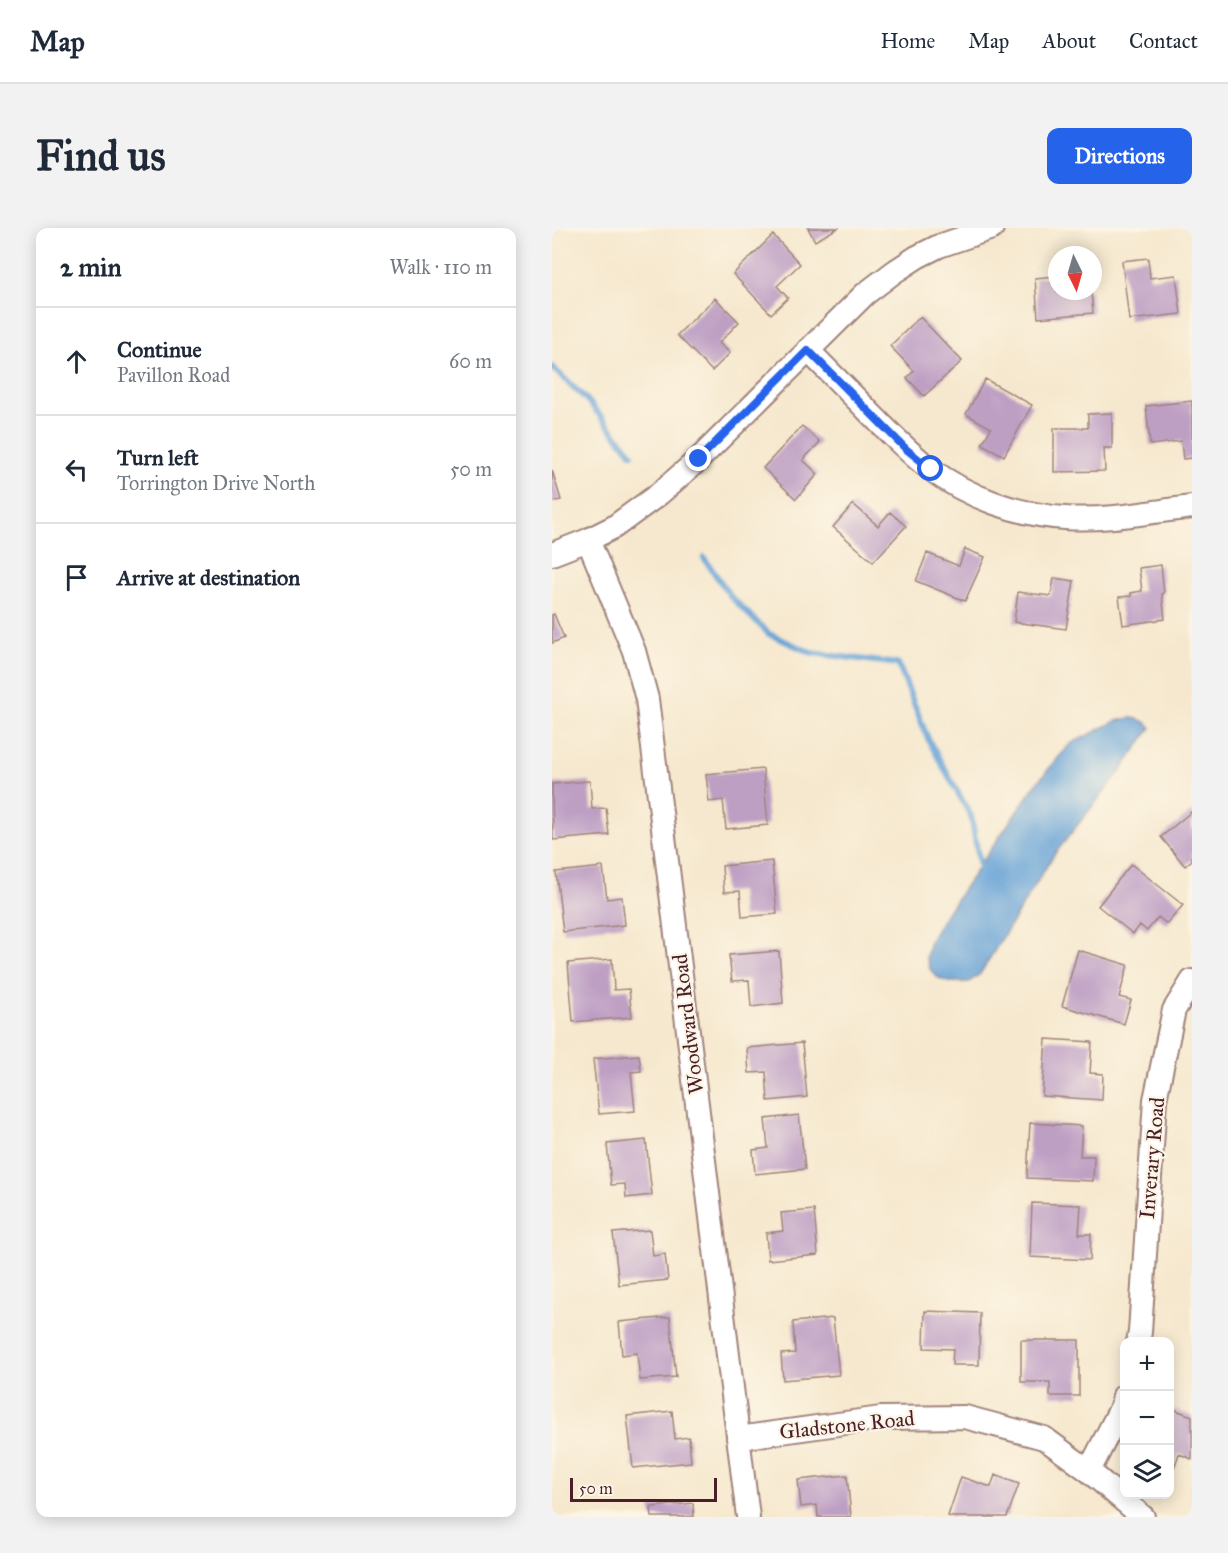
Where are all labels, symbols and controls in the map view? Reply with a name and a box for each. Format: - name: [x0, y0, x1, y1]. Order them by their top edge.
- text: Map: [30, 24, 85, 59]
- text: Home: [880, 28, 935, 54]
- text: Map: [968, 28, 1009, 54]
- text: About: [1042, 28, 1096, 54]
- text: Contact: [1129, 28, 1198, 54]
- button: Directions: [1047, 128, 1192, 184]
- text: Find us: [36, 130, 166, 182]
- north arrow: [1048, 246, 1102, 300]
- text: 2 min: [60, 251, 121, 283]
- text: Walk · 110 m: [389, 255, 492, 279]
- text: Continue: [117, 336, 202, 363]
- icon: ahead: [60, 345, 93, 378]
- text: 60 m: [449, 349, 492, 373]
- text: Pavillon Road: [117, 363, 230, 387]
- text: Turn left: [117, 444, 199, 471]
- route end: [685, 445, 711, 471]
- icon: left: [60, 453, 93, 486]
- route start: [917, 455, 943, 481]
- text: 50 m: [450, 457, 492, 481]
- text: Torrington Drive North: [117, 471, 315, 495]
- icon: arrive: [60, 561, 93, 594]
- text: Arrive at destination: [117, 564, 300, 591]
- street label: Woodward Road: [666, 952, 710, 1096]
- street label: Inverary Road: [1134, 1095, 1170, 1220]
- map controls: [1120, 1337, 1174, 1499]
- button: +: [1120, 1337, 1174, 1391]
- button: −: [1120, 1391, 1174, 1445]
- street label: Gladstone Road: [778, 1405, 916, 1445]
- button: layers: [1120, 1445, 1174, 1499]
- scale bar: [570, 1475, 717, 1502]
- text: 50 m: [579, 1479, 613, 1498]

